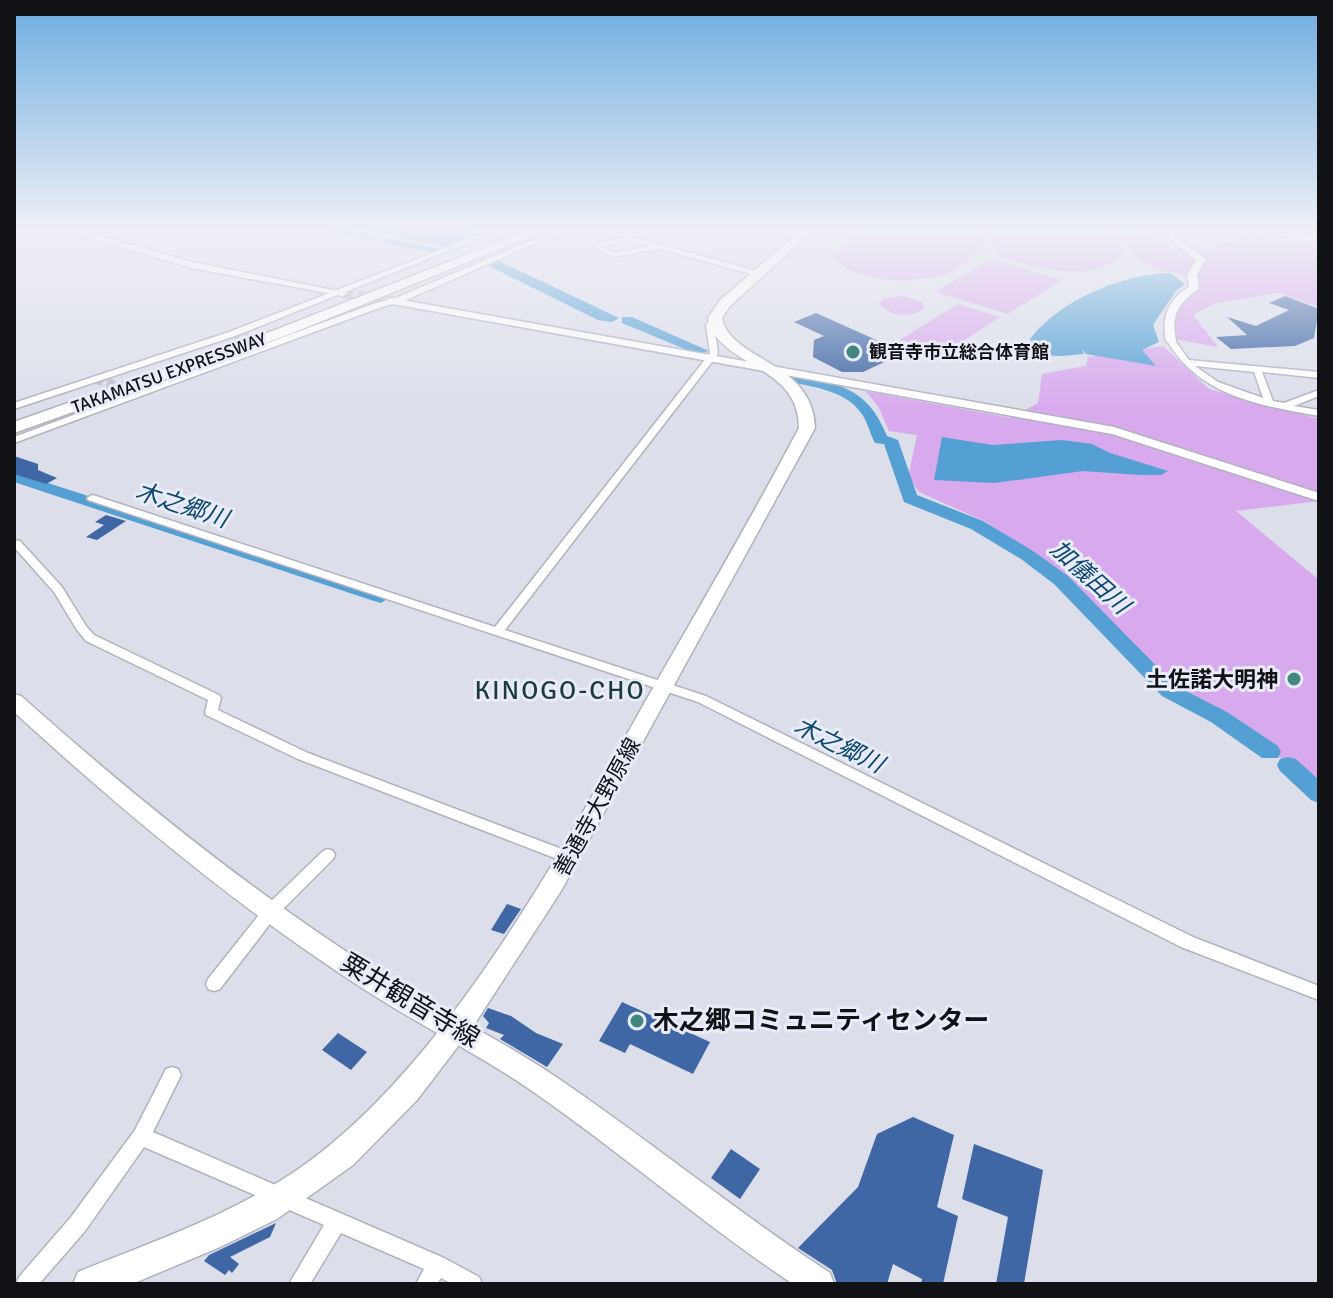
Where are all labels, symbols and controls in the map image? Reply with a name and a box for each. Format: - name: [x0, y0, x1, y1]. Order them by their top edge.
- street label: TAKAMATSU EXPRESSWAY: [69, 328, 269, 418]
- place label: 観音寺市立総合体育館: [869, 341, 1049, 363]
- marker: 観音寺市立総合体育館: [844, 343, 862, 361]
- water label: 木之郷川: [132, 476, 235, 535]
- water label: 加儀田川: [1044, 534, 1138, 622]
- place label: 土佐諾大明神: [1146, 666, 1278, 693]
- marker: 土佐諾大明神: [1285, 670, 1303, 688]
- district label: KINOGO-CHO: [474, 675, 646, 707]
- water label: 木之郷川: [789, 710, 891, 781]
- street label: 善通寺大野原線: [548, 733, 646, 881]
- street label: 粟井観音寺線: [335, 947, 485, 1055]
- place label: 木之郷コミュニティセンター: [653, 1005, 989, 1037]
- marker: 木之郷コミュニティセンター: [628, 1012, 646, 1030]

